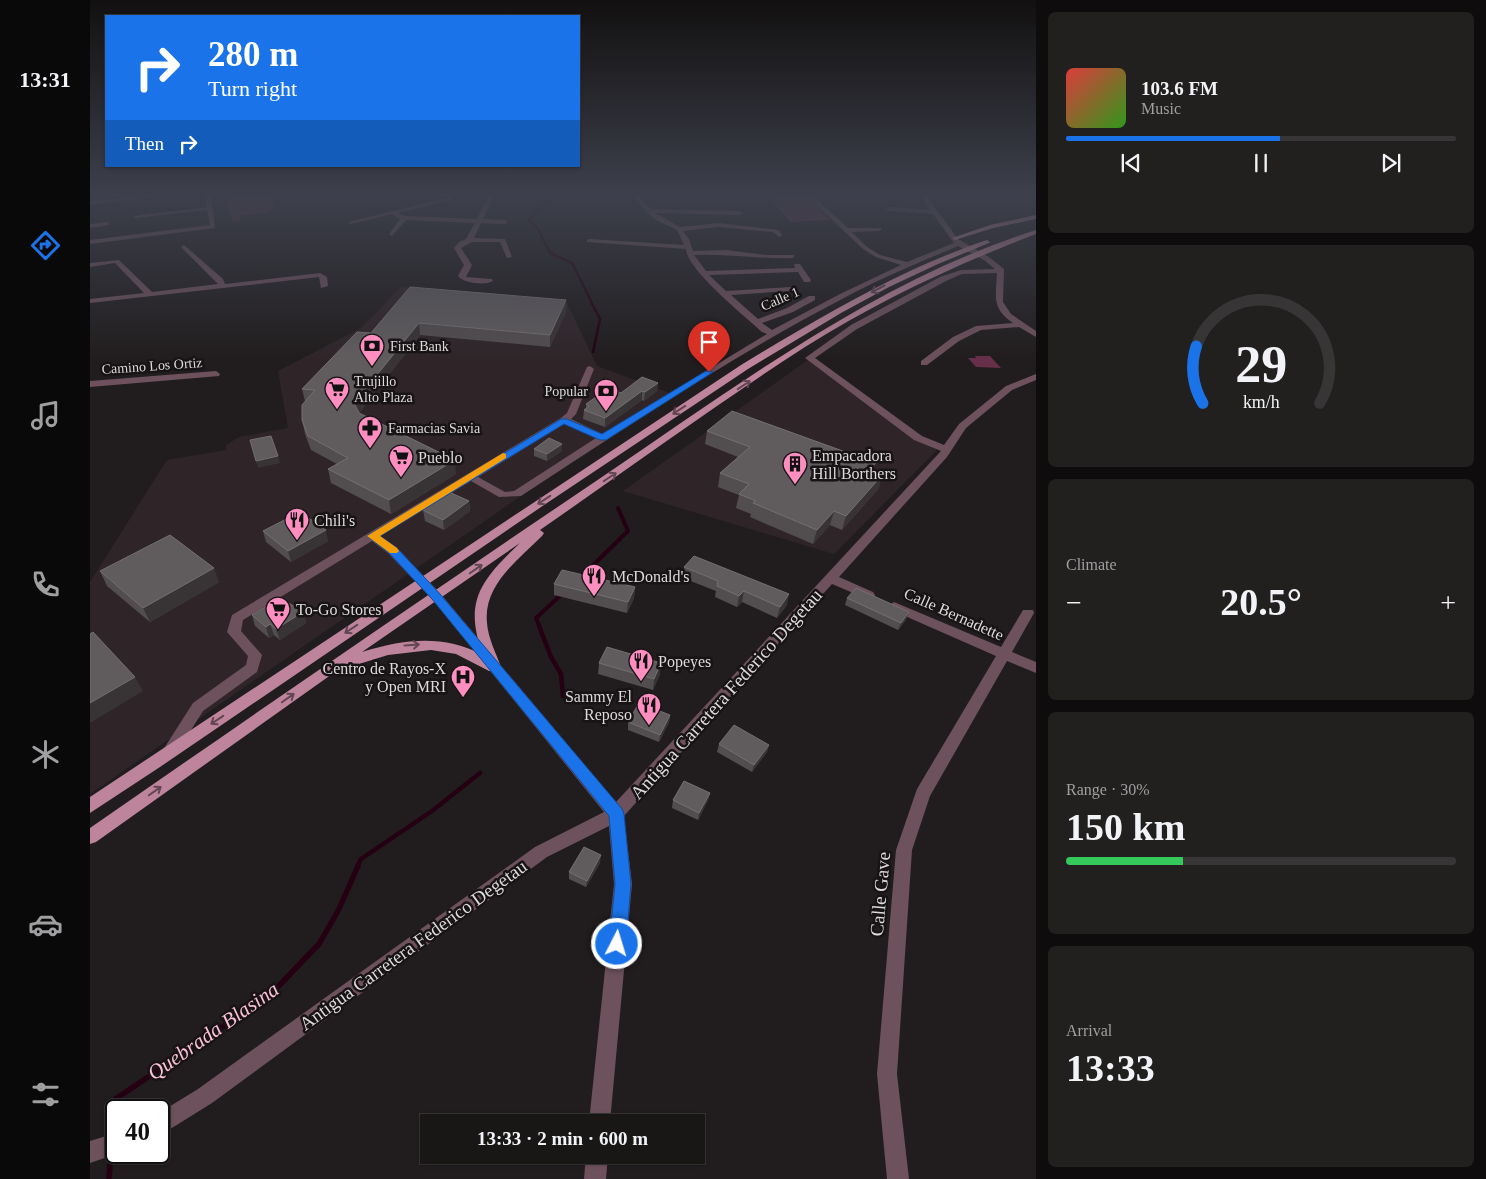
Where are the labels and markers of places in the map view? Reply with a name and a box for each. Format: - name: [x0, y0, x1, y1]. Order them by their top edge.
- pin: [688, 321, 730, 372]
- bank icon: First Bank: [359, 333, 385, 367]
- place label: First Bank: [390, 339, 449, 354]
- place label: Trujillo Alto Plaza: [354, 374, 413, 405]
- supermarket icon: Trujillo Alto Plaza: [324, 376, 350, 410]
- bank icon: Popular: [593, 378, 619, 412]
- place label: Popular: [544, 384, 588, 399]
- pharmacy icon: Farmacias Savia: [357, 415, 383, 449]
- place label: Farmacias Savia: [388, 421, 481, 436]
- supermarket icon: Pueblo: [388, 444, 414, 478]
- place label: Empacadora Hill Borthers: [812, 447, 896, 482]
- place label: Pueblo: [418, 449, 462, 466]
- building icon: Empacadora Hill Borthers: [782, 451, 808, 485]
- restaurant icon: Chili's: [284, 507, 310, 541]
- place label: Chili's: [314, 512, 355, 529]
- restaurant icon: McDonald's: [581, 563, 607, 597]
- place label: McDonald's: [612, 568, 690, 585]
- supermarket icon: To-Go Stores: [265, 596, 291, 630]
- place label: To-Go Stores: [296, 601, 382, 618]
- restaurant icon: Popeyes: [628, 648, 654, 682]
- place label: Popeyes: [658, 653, 711, 671]
- place label: Centro de Rayos-X y Open MRI: [322, 660, 446, 696]
- hospital icon: Centro de Rayos-X y Open MRI: [450, 664, 476, 698]
- place label: Sammy El Reposo: [565, 688, 633, 724]
- restaurant icon: Sammy El Reposo: [636, 692, 662, 726]

